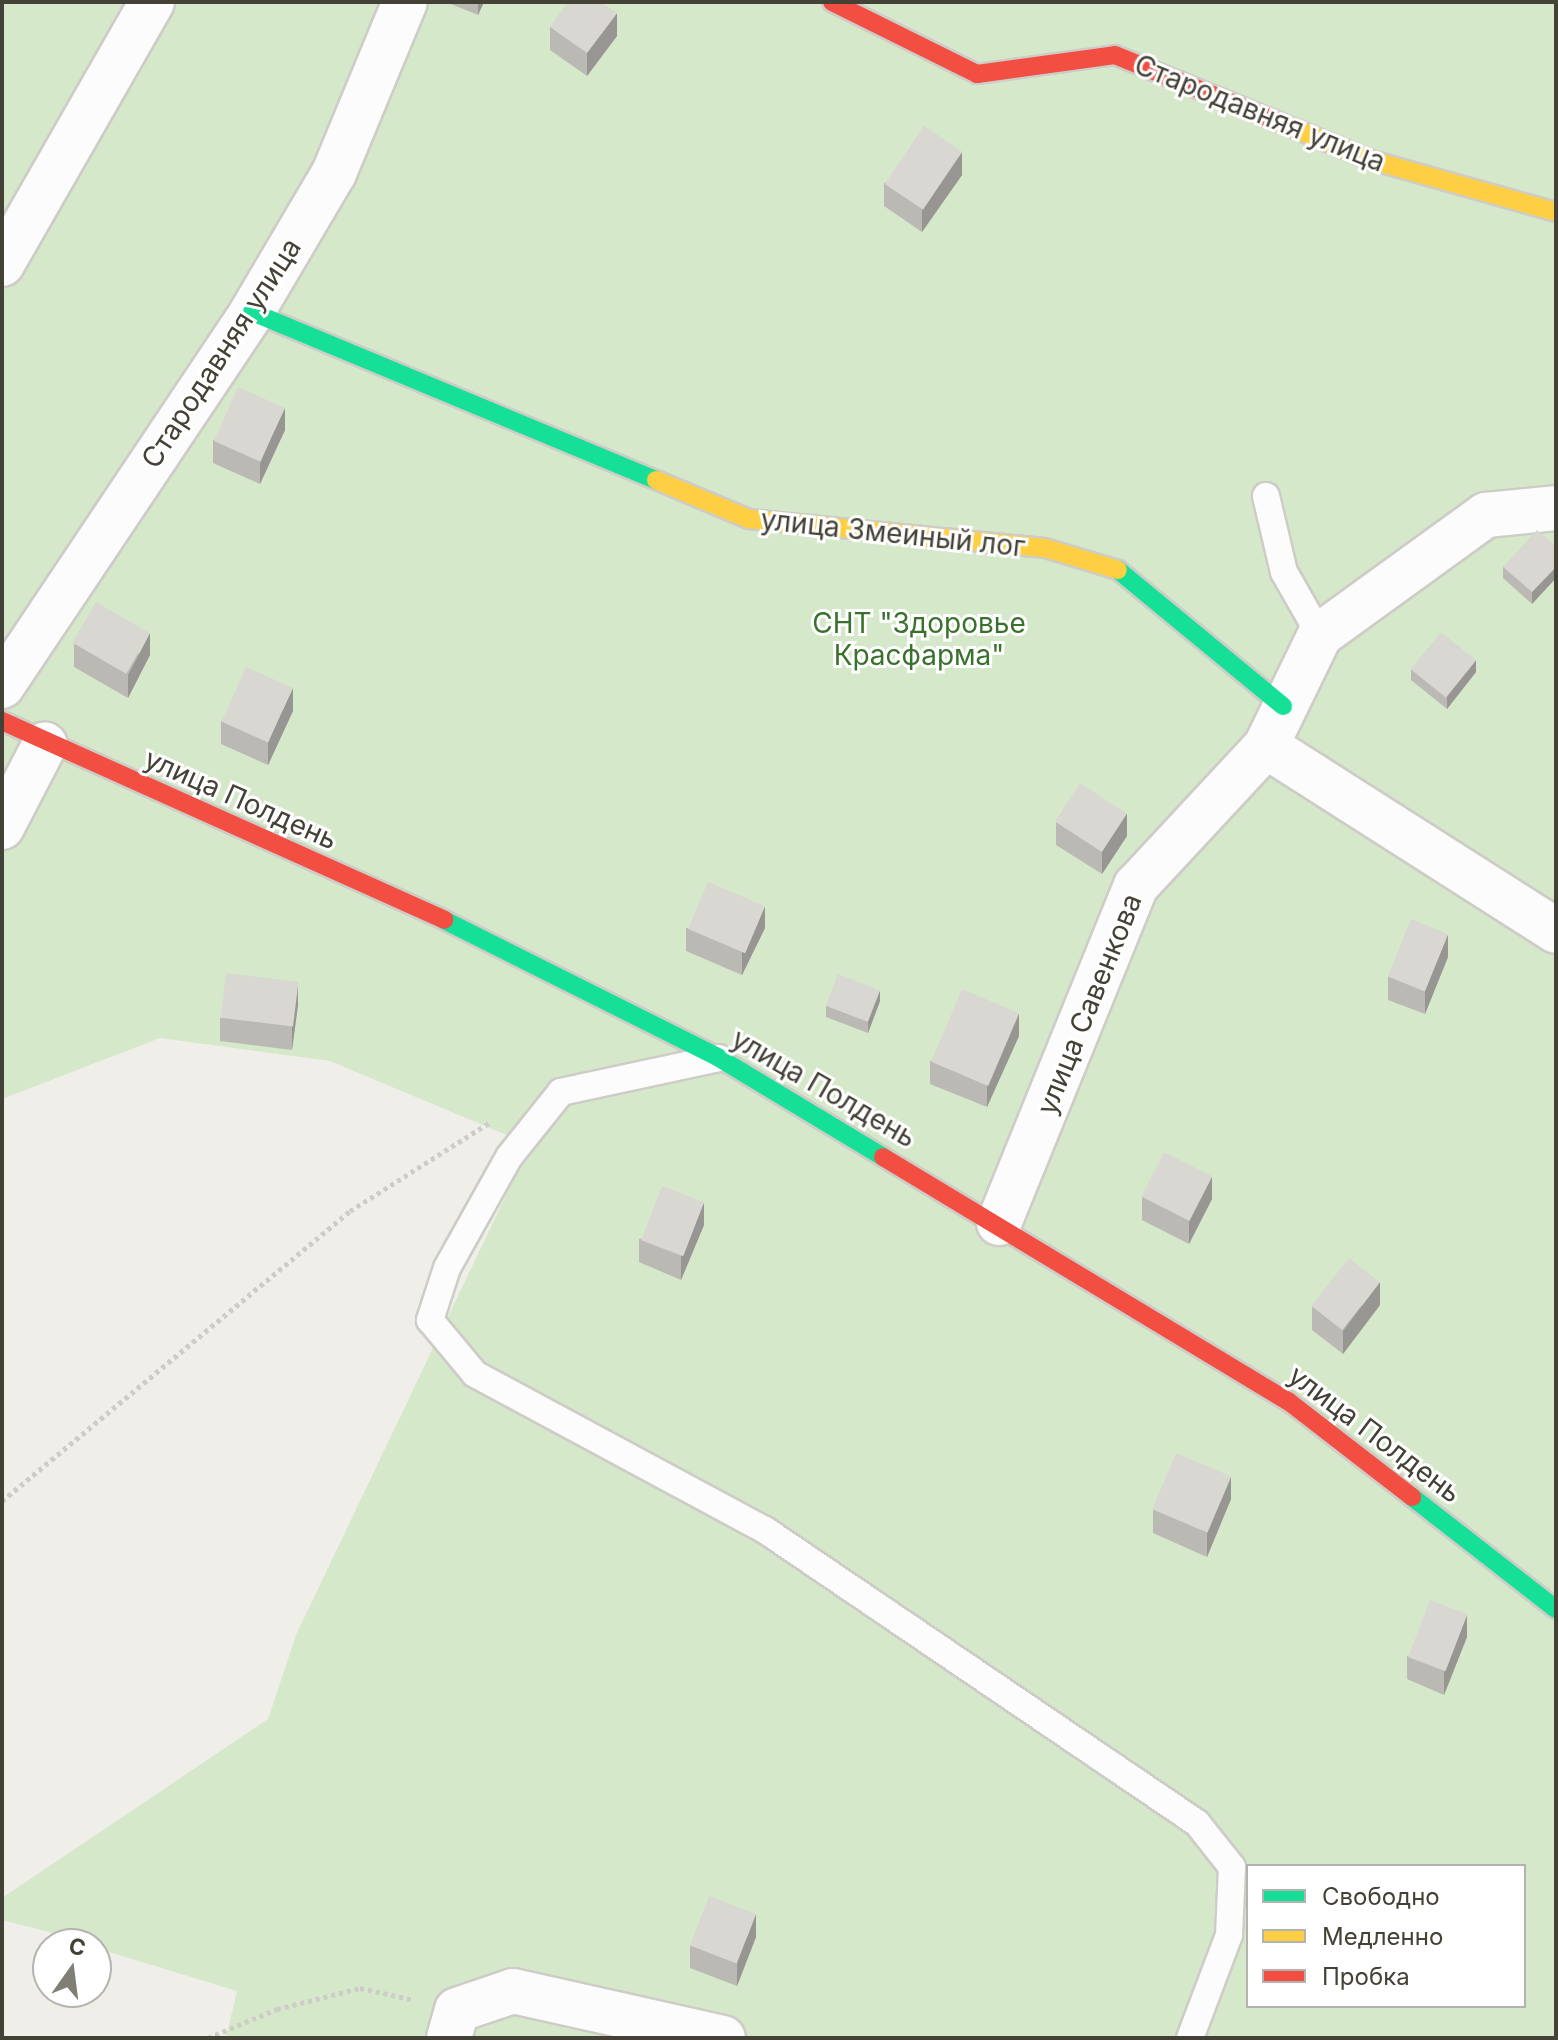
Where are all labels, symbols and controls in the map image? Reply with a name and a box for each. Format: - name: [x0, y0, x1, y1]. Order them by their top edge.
- street label: Стародавняя улица: [1130, 47, 1390, 179]
- street label: Стародавняя улица: [134, 232, 308, 474]
- street label: улица Змеиный лог: [759, 502, 1027, 564]
- park label: СНТ "Здоровье Красфарма": [812, 606, 1026, 672]
- street label: улица Полдень: [139, 742, 343, 856]
- street label: улица Савенкова: [1029, 889, 1149, 1119]
- street label: улица Полдень: [726, 1022, 922, 1154]
- street label: улица Полдень: [1282, 1358, 1468, 1510]
- legend: [1246, 1864, 1526, 2008]
- text: Свободно: [1322, 1882, 1440, 1911]
- text: Медленно: [1322, 1922, 1443, 1951]
- north arrow: [32, 1928, 112, 2008]
- text: С: [66, 1932, 88, 1961]
- text: Пробка: [1322, 1962, 1410, 1991]

